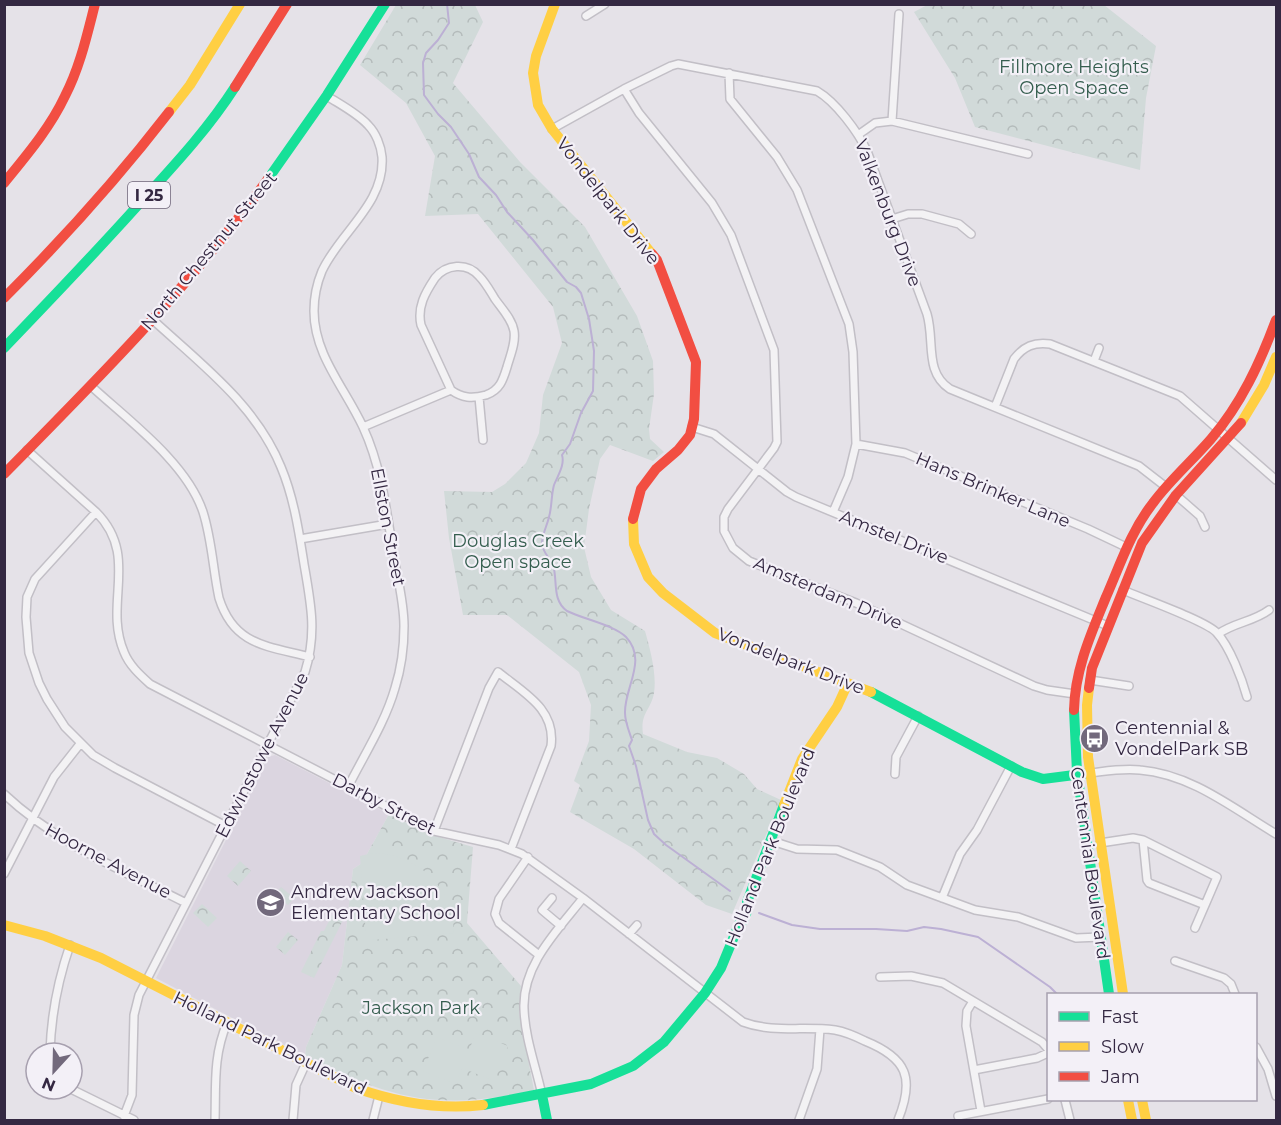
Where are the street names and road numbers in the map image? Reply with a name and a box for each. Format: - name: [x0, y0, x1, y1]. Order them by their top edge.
- street label: Vondelpark Drive: [551, 133, 665, 269]
- street label: Valkenburg Drive: [850, 136, 926, 290]
- street label: North Chestnut Street: [136, 167, 282, 335]
- road number: I 25: [128, 182, 170, 208]
- street label: Hans Brinker Lane: [912, 447, 1074, 533]
- street label: Ellston Street: [366, 466, 410, 588]
- street label: Amstel Drive: [836, 505, 952, 569]
- street label: Amsterdam Drive: [750, 552, 906, 634]
- street label: Vondelpark Drive: [715, 623, 868, 699]
- street label: Edwinstowe Avenue: [211, 668, 313, 841]
- street label: Holland Park Boulevard: [720, 744, 820, 950]
- street label: Centennial Boulevard: [1066, 765, 1114, 961]
- street label: Darby Street: [328, 768, 440, 840]
- street label: Hoorne Avenue: [41, 818, 175, 904]
- street label: Holland Park Boulevard: [170, 986, 370, 1100]

